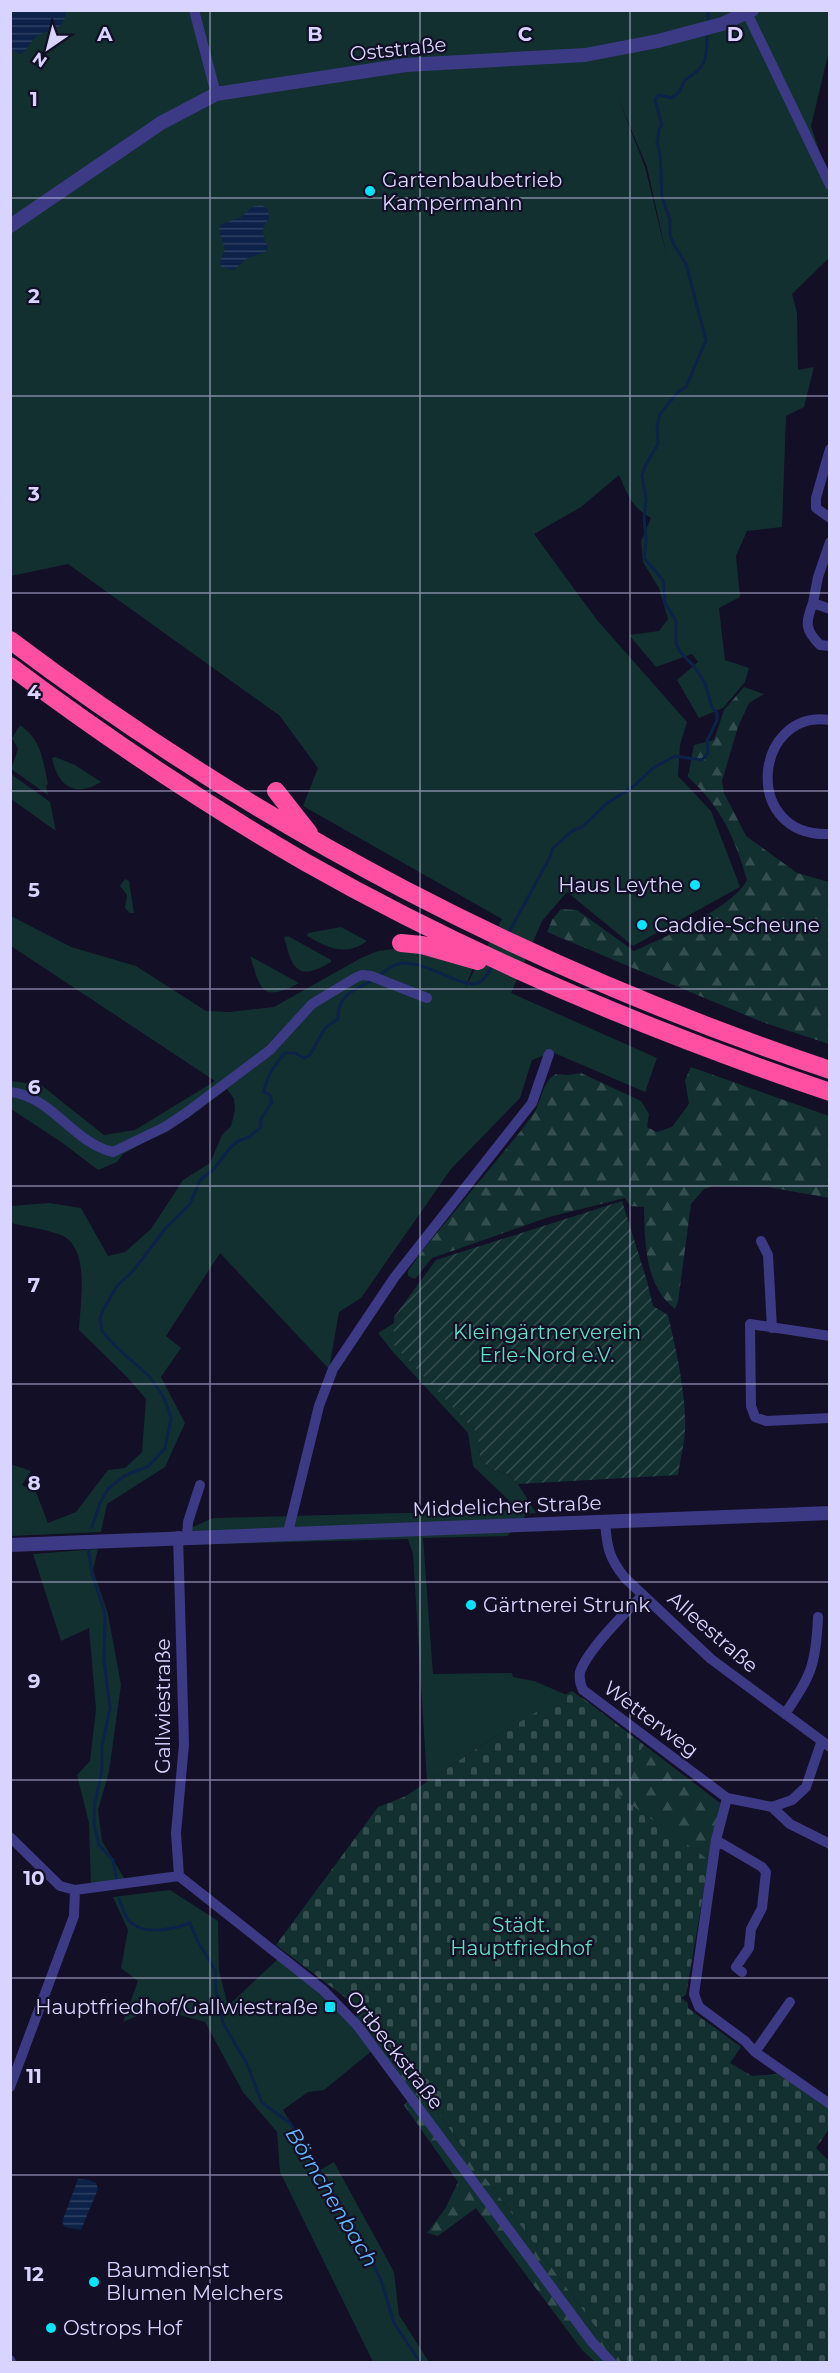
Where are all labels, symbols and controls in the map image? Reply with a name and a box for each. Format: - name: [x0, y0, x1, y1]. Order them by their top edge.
- north arrow: [18, 18, 78, 78]
- text: A: [96, 22, 113, 46]
- text: B: [307, 22, 323, 46]
- text: C: [518, 22, 533, 46]
- text: D: [727, 22, 743, 46]
- street label: Oststraße: [349, 32, 447, 66]
- text: N: [29, 48, 50, 71]
- text: 1: [30, 87, 38, 111]
- place label: Gartenbaubetrieb Kampermann: [382, 168, 562, 215]
- marker: Gartenbaubetrieb Kampermann: [363, 184, 377, 198]
- text: 2: [28, 284, 40, 308]
- text: 3: [27, 482, 40, 506]
- text: 4: [27, 680, 41, 704]
- place label: Haus Leythe: [558, 873, 683, 897]
- text: 5: [28, 878, 40, 902]
- marker: Haus Leythe: [688, 878, 702, 892]
- place label: Caddie-Scheune: [654, 913, 820, 937]
- marker: Caddie-Scheune: [635, 918, 649, 932]
- text: 6: [28, 1075, 41, 1099]
- text: 7: [28, 1273, 40, 1297]
- park label: Kleingärtnerverein Erle-Nord e.V.: [453, 1320, 641, 1367]
- text: 8: [27, 1471, 41, 1495]
- street label: Middelicher Straße: [412, 1491, 602, 1521]
- street label: Alleestraße: [663, 1586, 763, 1678]
- place label: Gärtnerei Strunk: [483, 1593, 650, 1617]
- marker: Gärtnerei Strunk: [464, 1598, 478, 1612]
- street label: Gallwiestraße: [151, 1638, 175, 1774]
- text: 9: [28, 1669, 40, 1693]
- street label: Wetterweg: [599, 1676, 703, 1762]
- text: 10: [23, 1866, 45, 1890]
- park label: Städt. Hauptfriedhof: [450, 1913, 593, 1960]
- street label: Ortbeckstraße: [341, 1986, 449, 2114]
- place label: Hauptfriedhof/Gallwiestraße: [35, 1995, 318, 2019]
- marker: Hauptfriedhof/Gallwiestraße: [323, 2000, 337, 2014]
- text: 11: [26, 2064, 42, 2088]
- water label: Börnchenbach: [280, 2123, 384, 2271]
- place label: Baumdienst Blumen Melchers: [106, 2258, 283, 2305]
- text: 12: [24, 2262, 44, 2286]
- marker: Baumdienst Blumen Melchers: [87, 2275, 101, 2289]
- place label: Ostrops Hof: [63, 2316, 183, 2340]
- marker: Ostrops Hof: [44, 2321, 58, 2335]

